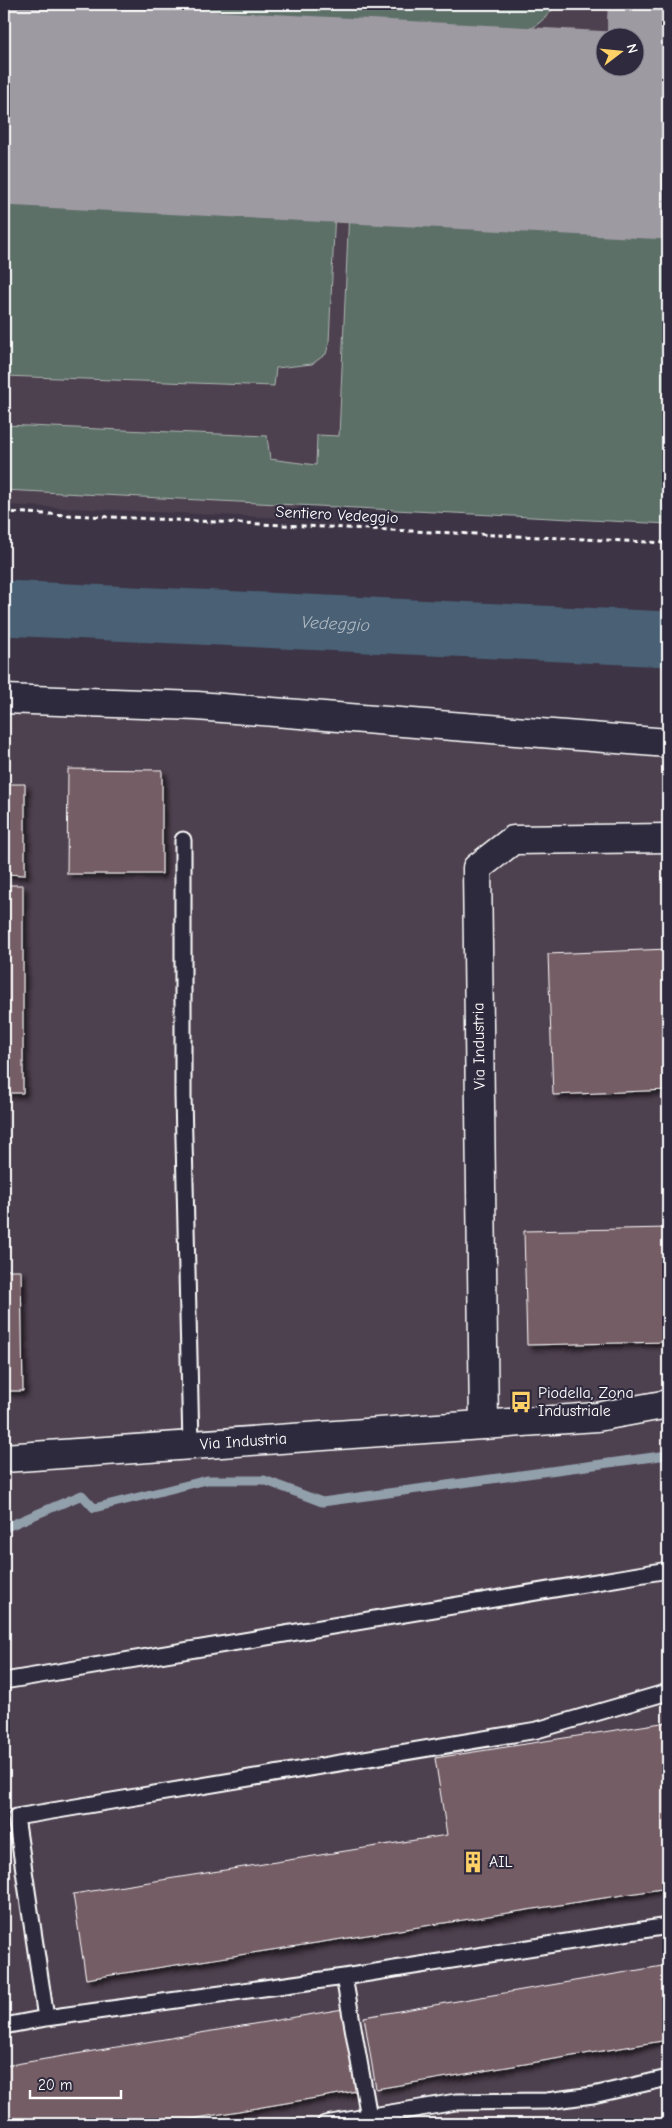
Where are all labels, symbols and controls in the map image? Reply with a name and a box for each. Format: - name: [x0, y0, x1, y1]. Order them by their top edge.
- north arrow: [594, 28, 644, 78]
- text: N: [623, 42, 641, 55]
- street label: Sentiero Vedeggio: [275, 503, 399, 527]
- water label: Vedeggio: [301, 611, 371, 636]
- street label: Via Industria: [469, 1002, 489, 1090]
- place label: Piodella, Zona Industriale: [538, 1384, 634, 1420]
- bus stop icon: Piodella, Zona Industriale: [508, 1389, 534, 1415]
- street label: Via Industria: [199, 1429, 288, 1453]
- building icon: AIL: [460, 1849, 486, 1875]
- place label: AIL: [489, 1853, 513, 1871]
- scale bar: [30, 2068, 121, 2100]
- text: 20 m: [38, 2076, 72, 2094]

